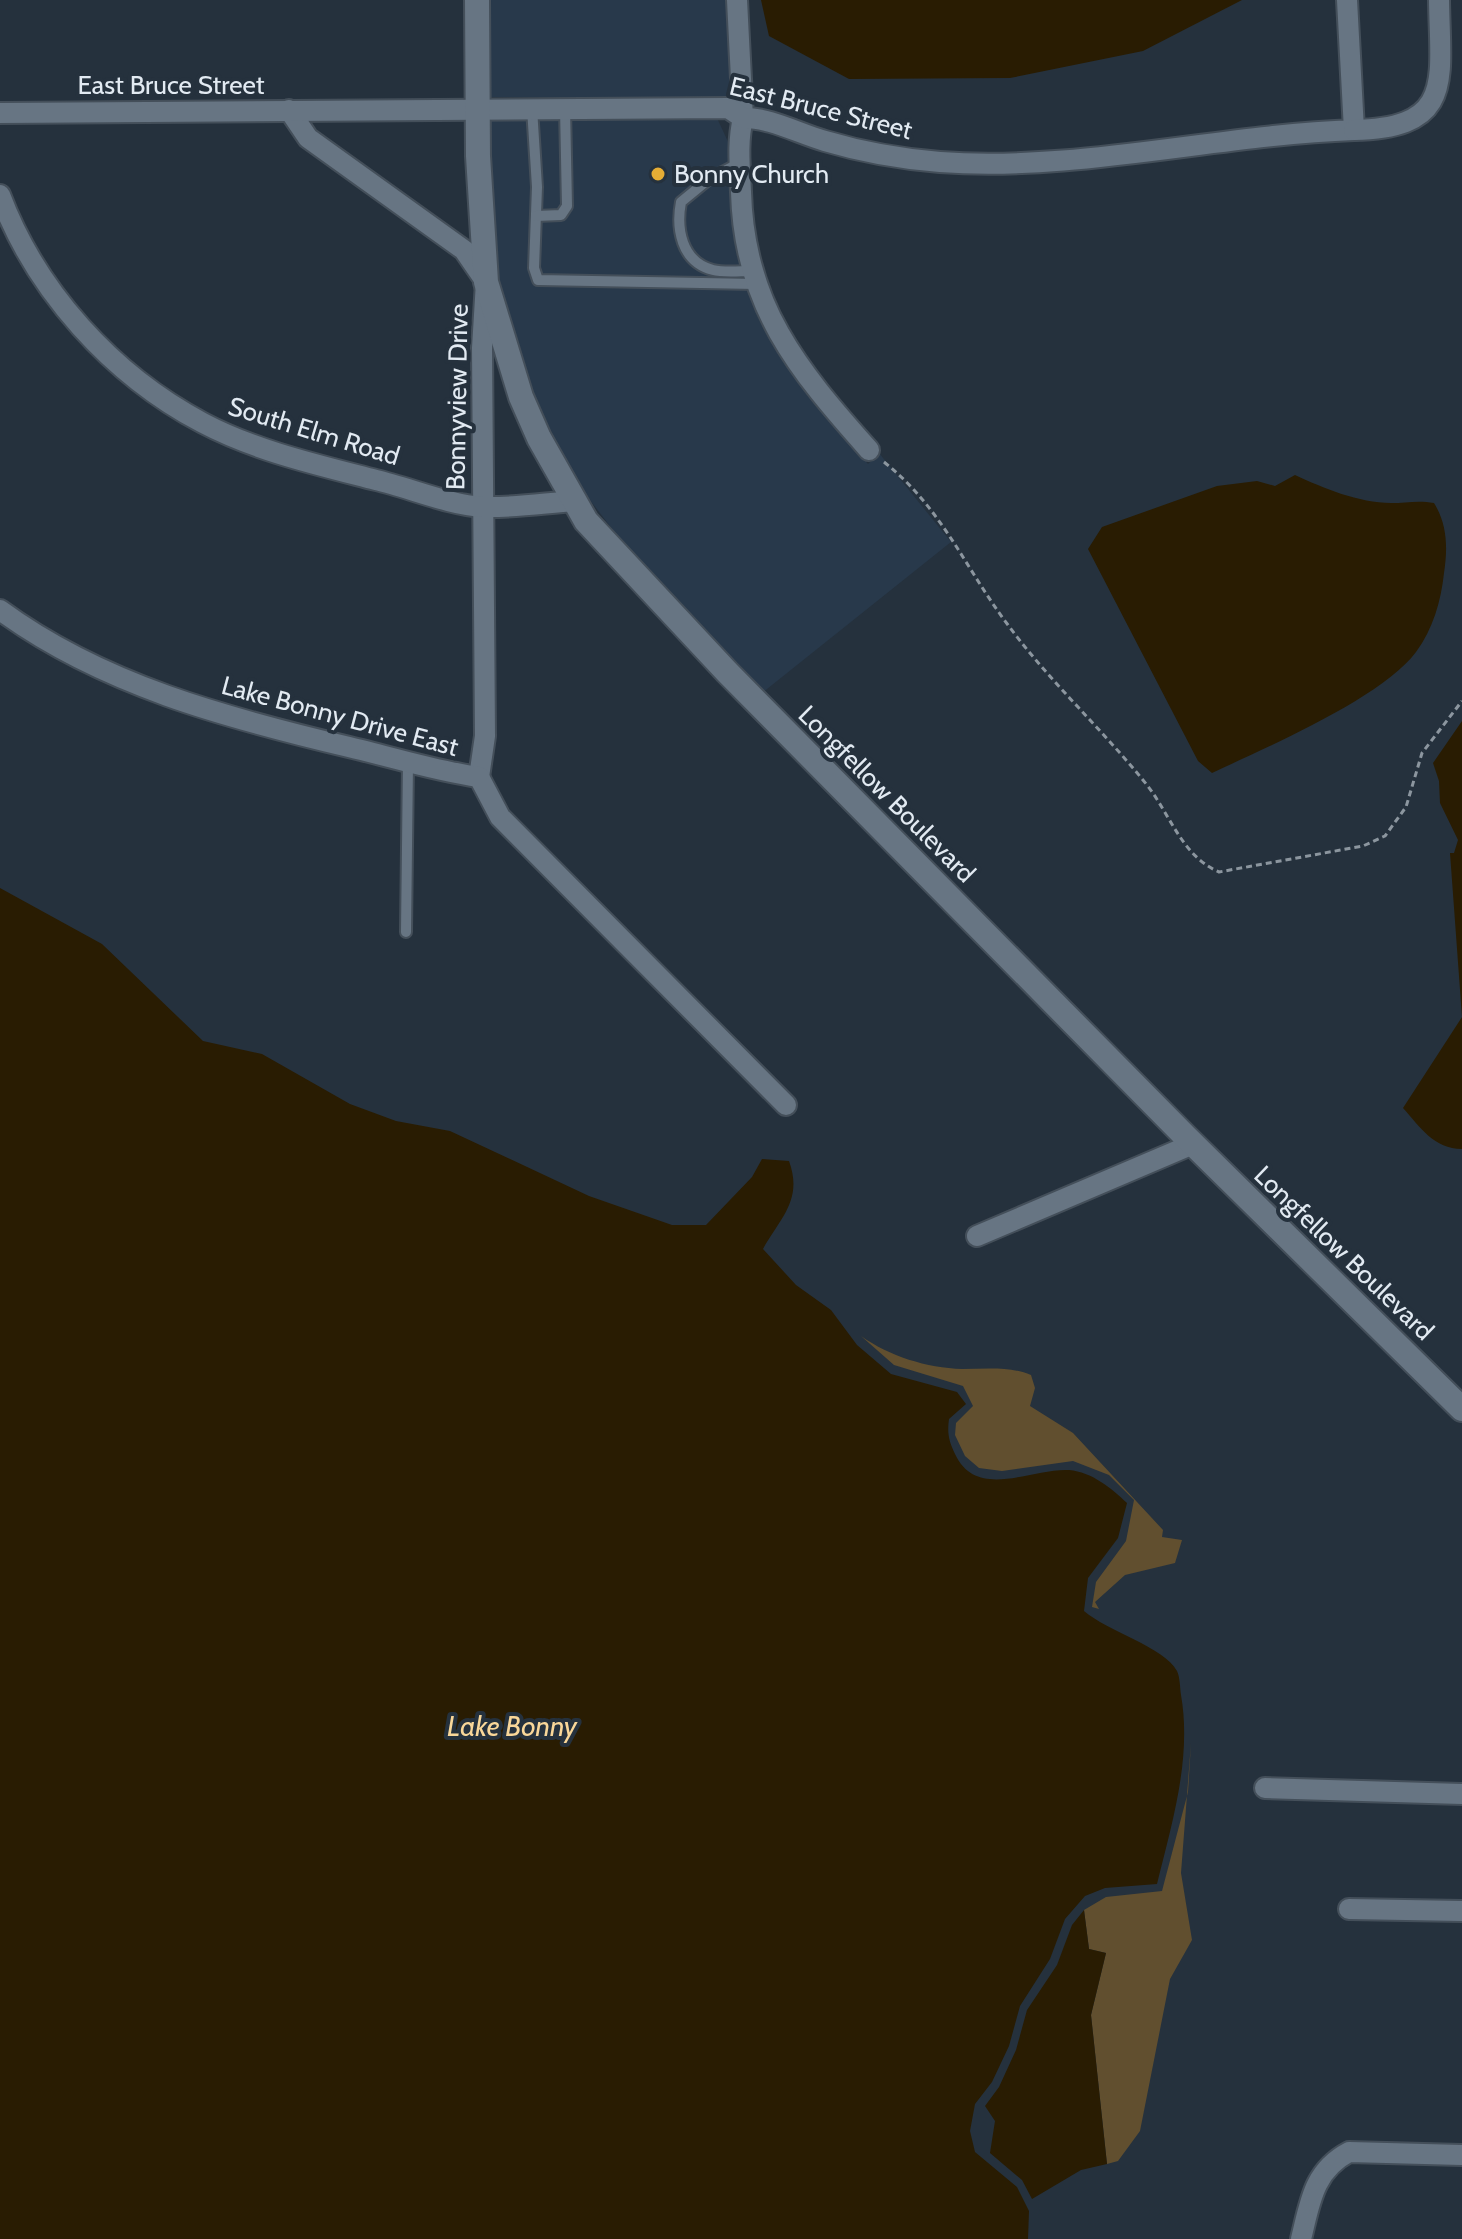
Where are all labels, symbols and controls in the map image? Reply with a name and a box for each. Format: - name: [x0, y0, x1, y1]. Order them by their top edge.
- street label: East Bruce Street: [77, 69, 265, 101]
- street label: East Bruce Street: [726, 70, 916, 146]
- place label: Bonny Church: [674, 158, 829, 190]
- marker: Bonny Church: [649, 165, 667, 183]
- street label: Bonnyview Drive: [439, 304, 475, 490]
- street label: South Elm Road: [224, 390, 404, 472]
- street label: Lake Bonny Drive East: [218, 669, 462, 763]
- street label: Longfellow Boulevard: [792, 699, 982, 889]
- street label: Longfellow Boulevard: [1248, 1159, 1440, 1347]
- water label: Lake Bonny: [447, 1709, 578, 1743]

